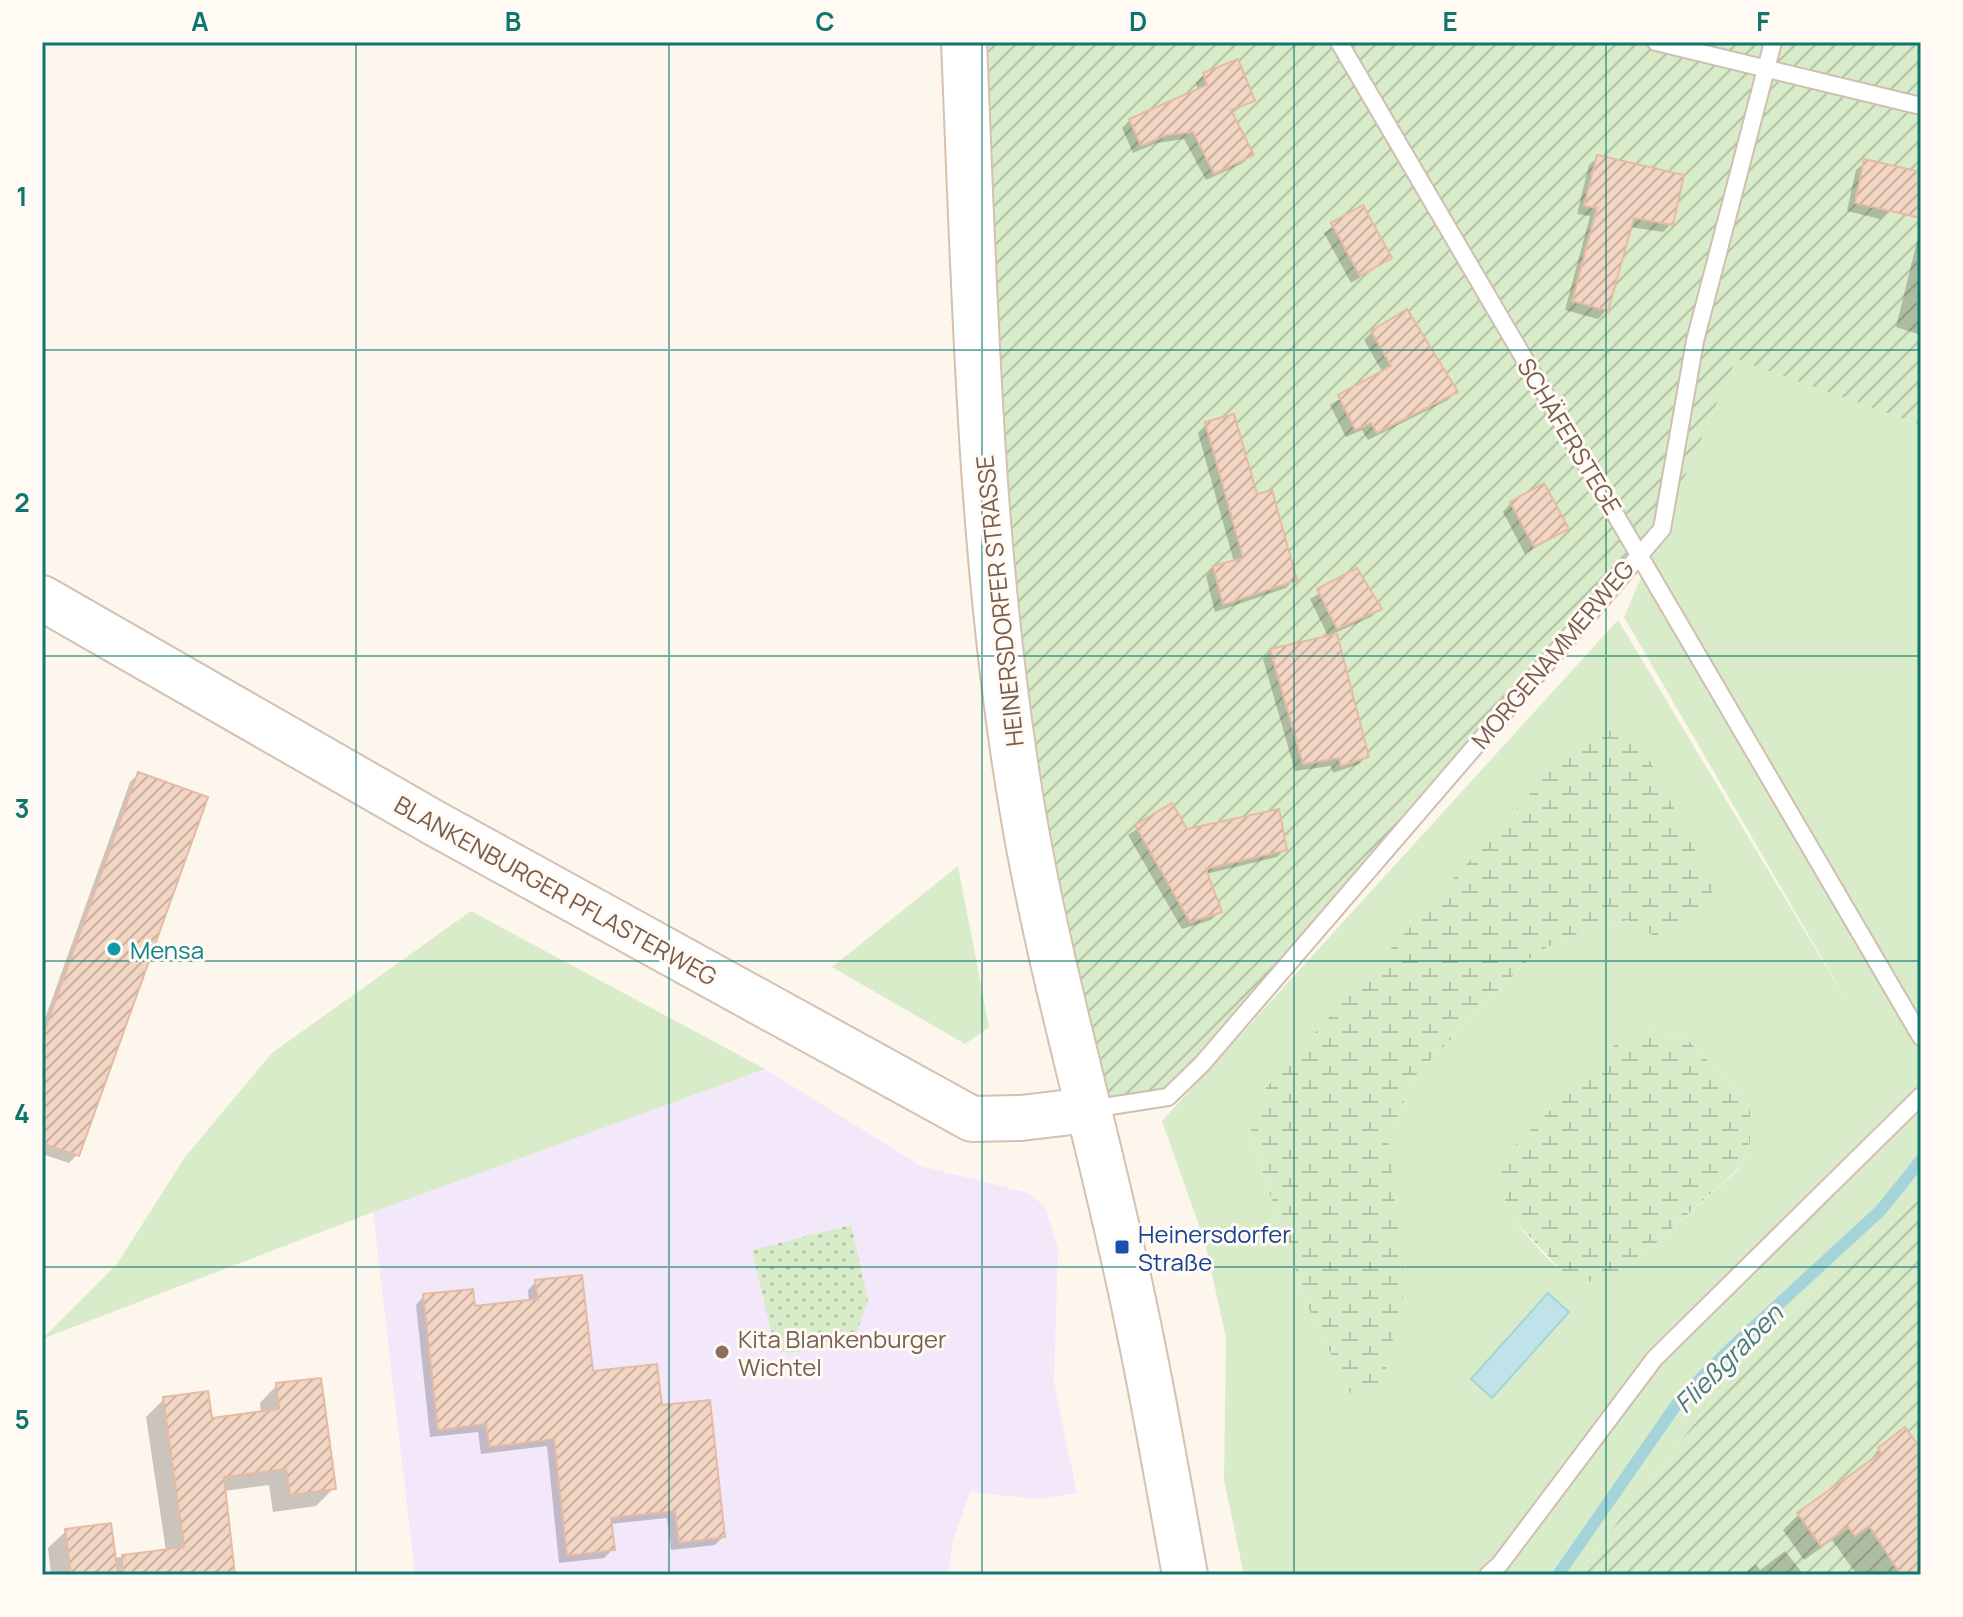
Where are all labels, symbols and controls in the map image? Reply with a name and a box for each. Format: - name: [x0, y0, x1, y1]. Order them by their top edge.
- text: A: [191, 3, 209, 39]
- text: B: [505, 3, 521, 39]
- text: C: [815, 3, 835, 39]
- text: D: [1129, 3, 1147, 39]
- text: E: [1442, 3, 1458, 39]
- text: F: [1756, 3, 1770, 39]
- text: 1: [16, 178, 28, 214]
- street label: SCHÄFERSTEGE: [1510, 352, 1630, 520]
- street label: HEINERSDORFER STRASSE: [967, 454, 1031, 748]
- text: 2: [14, 484, 30, 520]
- street label: MORGENAMMERWEG: [1463, 553, 1641, 755]
- street label: BLANKENBURGER PFLASTERWEG: [389, 787, 723, 993]
- text: 3: [14, 790, 30, 826]
- place label: Mensa: [130, 933, 204, 966]
- marker: Mensa: [105, 940, 123, 958]
- text: 4: [14, 1095, 30, 1131]
- place label: Heinersdorfer Straße: [1138, 1217, 1291, 1278]
- marker: Heinersdorfer Straße: [1113, 1238, 1131, 1256]
- water label: Fließgraben: [1666, 1295, 1791, 1420]
- place label: Kita Blankenburger Wichtel: [738, 1322, 947, 1383]
- marker: Kita Blankenburger Wichtel: [713, 1343, 731, 1361]
- text: 5: [14, 1401, 30, 1437]

